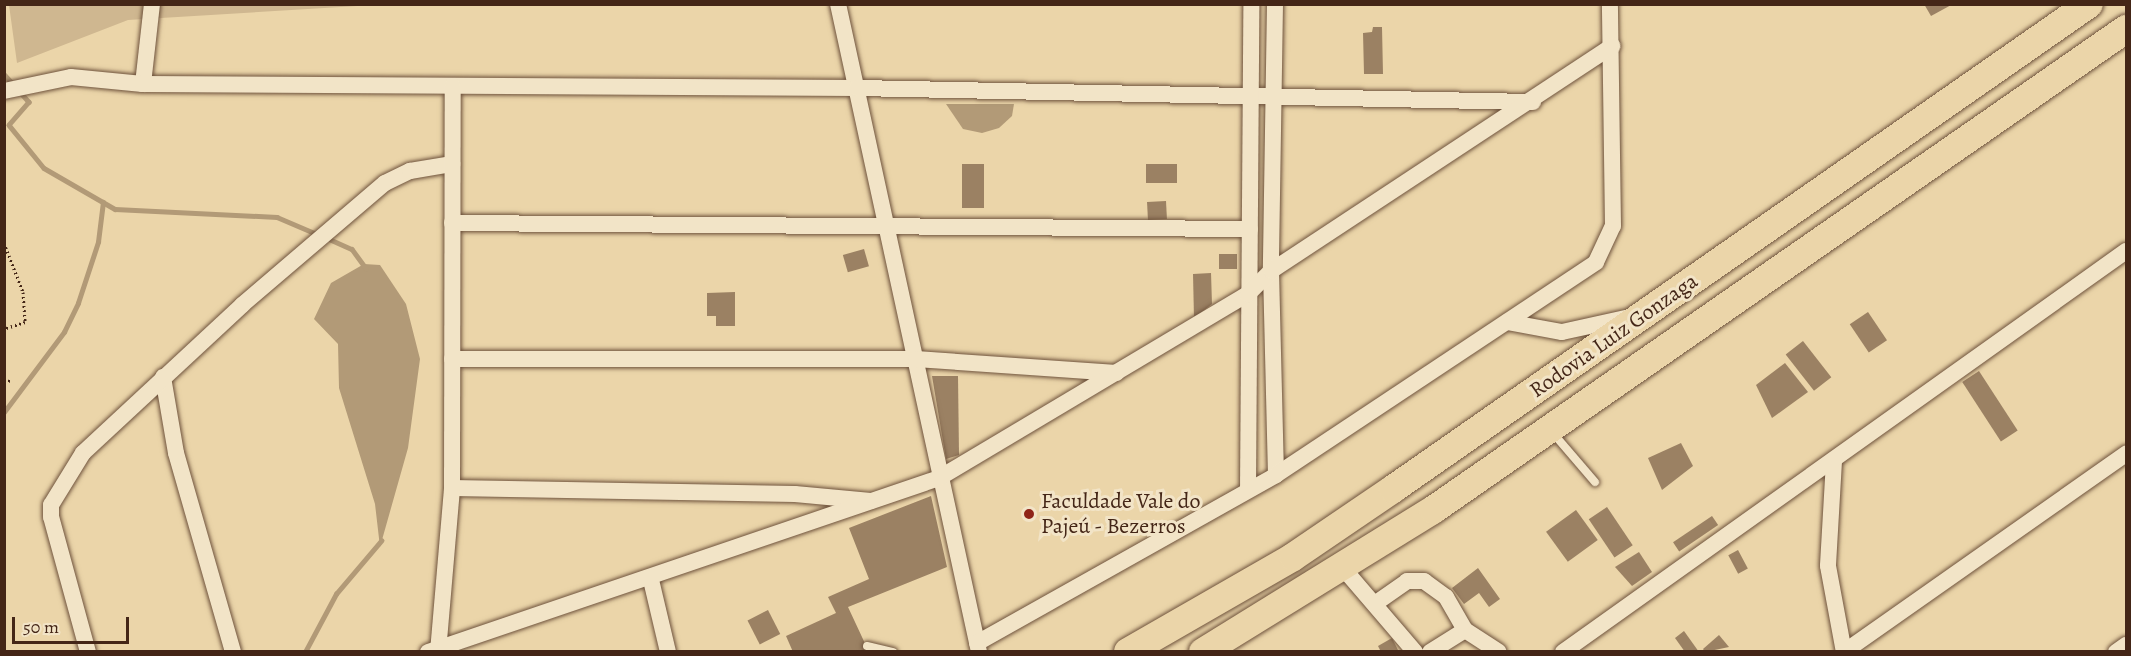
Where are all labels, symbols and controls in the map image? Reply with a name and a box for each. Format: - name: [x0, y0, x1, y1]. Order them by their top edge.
- street label: Rodovia Luiz Gonzaga: [1525, 268, 1703, 404]
- place label: Faculdade Vale do Pajeú - Bezerros: [1041, 488, 1201, 540]
- marker: Faculdade Vale do Pajeú - Bezerros: [1022, 507, 1036, 521]
- scale bar: [15, 605, 132, 643]
- text: 50 m: [23, 615, 59, 639]

